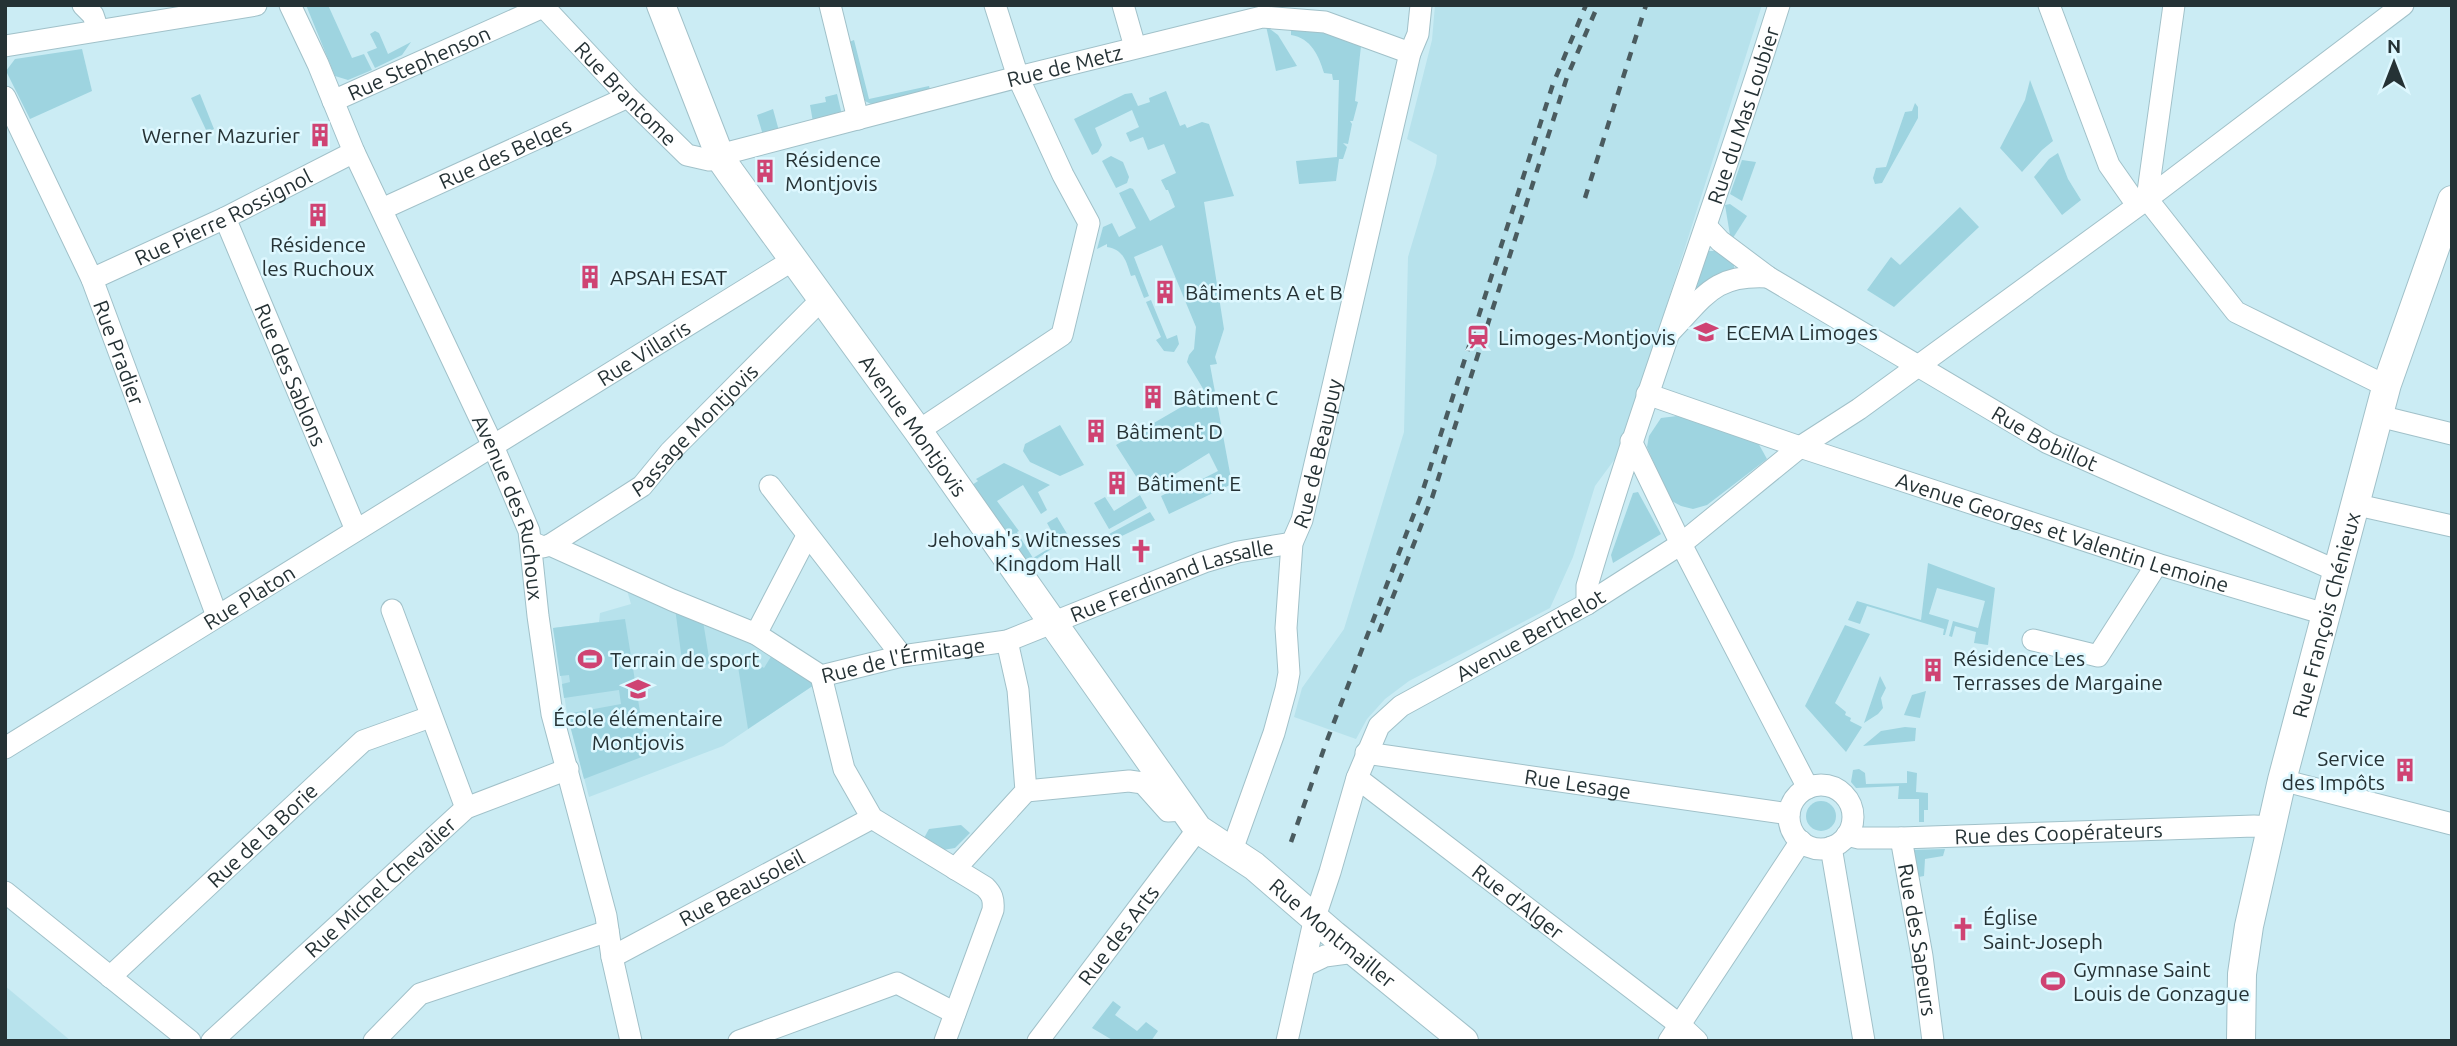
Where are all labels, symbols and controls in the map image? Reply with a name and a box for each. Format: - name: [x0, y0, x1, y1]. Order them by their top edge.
- street label: Rue Stephenson: [344, 20, 494, 105]
- street label: Rue du Mas Loubier: [1702, 23, 1783, 207]
- north arrow: [2359, 28, 2429, 98]
- text: N: [2387, 35, 2401, 57]
- street label: Rue Brantome: [570, 36, 682, 150]
- street label: Rue de Metz: [1004, 40, 1125, 91]
- street label: Rue des Belges: [435, 113, 575, 194]
- building icon: Werner Mazurier: [306, 121, 334, 149]
- place label: Werner Mazurier: [142, 123, 300, 147]
- place label: Résidence Montjovis: [785, 147, 881, 195]
- building icon: Résidence Montjovis: [751, 157, 779, 185]
- street label: Rue Pierre Rossignol: [131, 164, 316, 270]
- building icon: Résidence les Ruchoux: [304, 201, 332, 229]
- place label: Résidence les Ruchoux: [262, 232, 375, 280]
- building icon: APSAH ESAT: [576, 263, 604, 291]
- place label: APSAH ESAT: [610, 265, 728, 289]
- building icon: Bâtiments A et B: [1151, 278, 1179, 306]
- place label: Bâtiments A et B: [1185, 280, 1343, 304]
- street label: Rue Pradier: [89, 297, 150, 408]
- street label: Rue des Sablons: [250, 300, 331, 450]
- street label: Rue Villaris: [593, 315, 694, 390]
- school or university icon: ECEMA Limoges: [1692, 318, 1720, 346]
- place label: ECEMA Limoges: [1726, 320, 1878, 344]
- station icon: Limoges-Montjovis: [1464, 323, 1492, 351]
- place label: Limoges-Montjovis: [1498, 325, 1676, 349]
- street label: Avenue Montjovis: [855, 350, 972, 501]
- street label: Passage Montjovis: [627, 359, 763, 501]
- street label: Rue de Beaupuy: [1288, 376, 1346, 532]
- building icon: Bâtiment C: [1139, 383, 1167, 411]
- place label: Bâtiment C: [1173, 385, 1278, 409]
- street label: Rue Bobillot: [1988, 400, 2101, 475]
- street label: Avenue des Ruchoux: [468, 411, 548, 602]
- building icon: Bâtiment D: [1082, 417, 1110, 445]
- place label: Bâtiment D: [1116, 419, 1223, 443]
- street label: Avenue Georges et Valentin Lemoine: [1893, 467, 2232, 597]
- building icon: Bâtiment E: [1103, 469, 1131, 497]
- place label: Bâtiment E: [1137, 471, 1241, 495]
- street label: Rue François Chénieux: [2287, 509, 2365, 720]
- place label: Jehovah's Witnesses Kingdom Hall: [928, 527, 1121, 575]
- street label: Rue Ferdinand Lassalle: [1067, 534, 1275, 626]
- church icon: Jehovah's Witnesses Kingdom Hall: [1127, 537, 1155, 565]
- street label: Rue Platon: [199, 560, 299, 634]
- street label: Avenue Berthelot: [1452, 584, 1609, 686]
- street label: Rue de l'Érmitage: [819, 632, 987, 687]
- sports icon: Terrain de sport: [576, 645, 604, 673]
- place label: Résidence Les Terrasses de Margaine: [1953, 646, 2163, 694]
- place label: Terrain de sport: [610, 647, 759, 671]
- building icon: Résidence Les Terrasses de Margaine: [1919, 656, 1947, 684]
- school or university icon: École élémentaire Montjovis: [624, 675, 652, 703]
- place label: École élémentaire Montjovis: [553, 706, 723, 754]
- place label: Service des Impôts: [2282, 746, 2385, 794]
- building icon: Service des Impôts: [2391, 756, 2419, 784]
- street label: Rue Lesage: [1523, 764, 1633, 803]
- street label: Rue de la Borie: [202, 778, 322, 892]
- street label: Rue Michel Chevalier: [300, 812, 460, 962]
- street label: Rue des Coopérateurs: [1954, 817, 2163, 848]
- street label: Rue Beausoleil: [675, 844, 808, 931]
- street label: Rue d'Alger: [1468, 859, 1569, 944]
- street label: Rue des Sapeurs: [1894, 861, 1942, 1017]
- street label: Rue Montmailler: [1265, 873, 1400, 992]
- street label: Rue des Arts: [1073, 880, 1163, 989]
- place label: Église Saint-Joseph: [1983, 905, 2103, 953]
- church icon: Église Saint-Joseph: [1949, 915, 1977, 943]
- place label: Gymnase Saint Louis de Gonzague: [2073, 957, 2250, 1005]
- sports icon: Gymnase Saint Louis de Gonzague: [2039, 967, 2067, 995]

